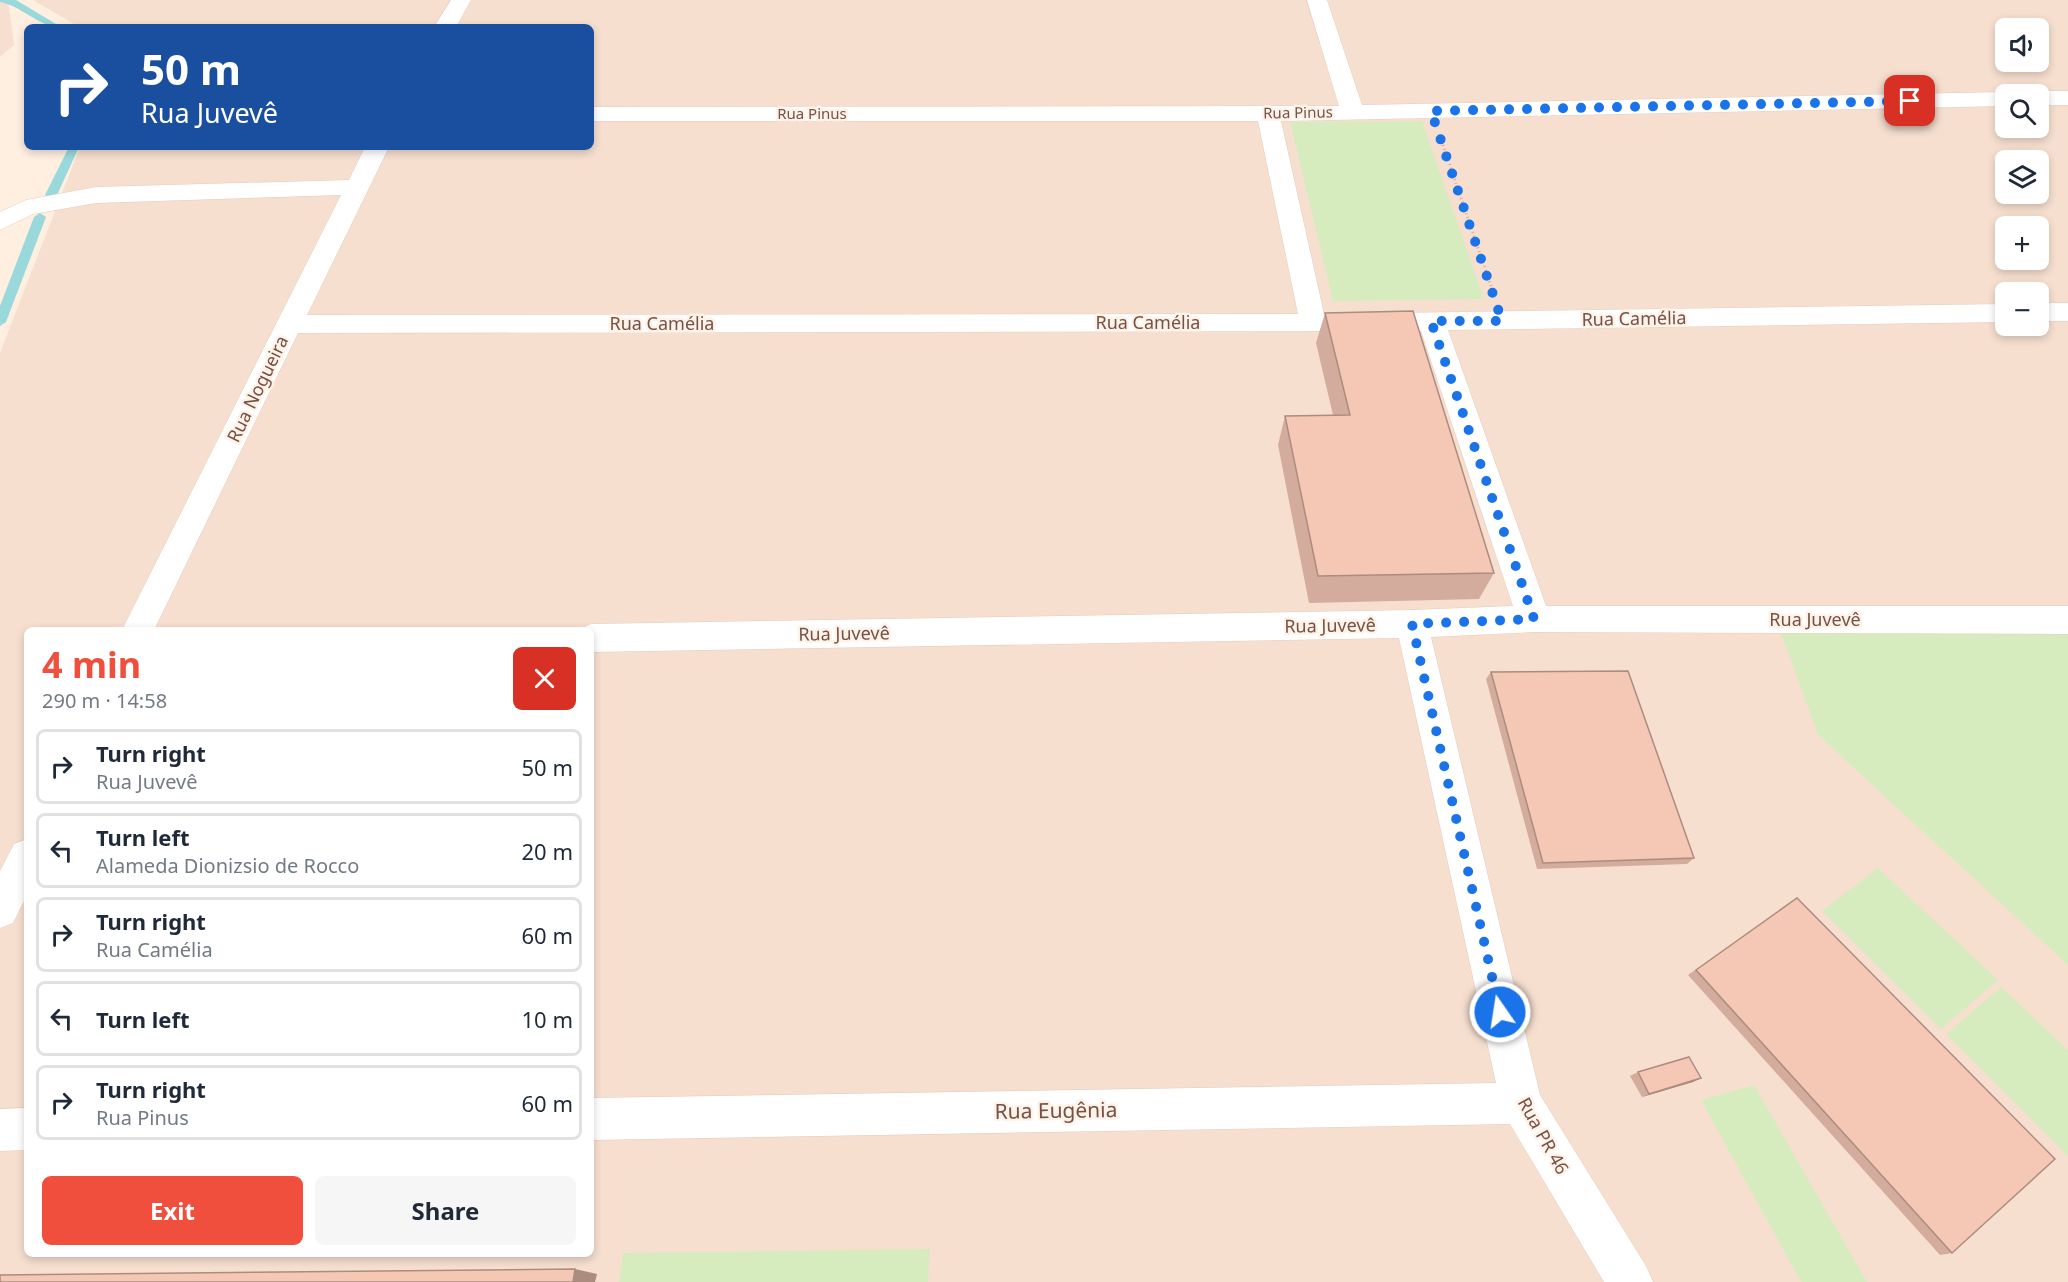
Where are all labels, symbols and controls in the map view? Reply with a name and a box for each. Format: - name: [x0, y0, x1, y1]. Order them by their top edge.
- map controls: [1995, 18, 2049, 336]
- button: sound: [1995, 18, 2049, 72]
- text: 50 m: [141, 40, 241, 97]
- icon: right: [42, 48, 120, 126]
- pin: [1884, 75, 1935, 126]
- icon: arrive: [1893, 84, 1926, 117]
- button: search: [1995, 84, 2049, 138]
- text: Rua Juvevê: [141, 94, 278, 131]
- street label: Rua Pinus: [1263, 101, 1333, 123]
- street label: Rua Pinus: [777, 103, 847, 123]
- button: layers: [1995, 150, 2049, 204]
- button: +: [1995, 216, 2049, 270]
- button: −: [1995, 282, 2049, 336]
- street label: Rua Camélia: [1581, 305, 1687, 331]
- street label: Rua Camélia: [1096, 310, 1200, 334]
- street label: Rua Camélia: [610, 311, 714, 335]
- street label: Rua Nogueira: [221, 331, 293, 446]
- street label: Rua Juvevê: [1769, 607, 1861, 631]
- street label: Rua Juvevê: [1284, 612, 1376, 638]
- street label: Rua Juvevê: [798, 620, 890, 646]
- text: 4 min: [42, 640, 141, 689]
- button: close: [513, 647, 576, 710]
- text: 290 m · 14:58: [42, 687, 167, 714]
- text: Turn right: [96, 738, 206, 768]
- icon: right: [45, 750, 78, 783]
- text: 50 m: [522, 752, 573, 782]
- text: Rua Juvevê: [96, 768, 198, 795]
- text: Turn left: [96, 822, 190, 852]
- icon: left: [45, 834, 78, 867]
- text: 20 m: [522, 836, 573, 866]
- text: Alameda Dionizsio de Rocco: [96, 852, 359, 879]
- text: Turn right: [96, 906, 206, 936]
- icon: right: [45, 918, 78, 951]
- text: 60 m: [522, 920, 573, 950]
- text: Rua Camélia: [96, 936, 213, 963]
- position arrow: [1468, 980, 1532, 1044]
- icon: left: [45, 1002, 78, 1035]
- text: Turn left: [96, 1004, 190, 1034]
- text: 10 m: [522, 1004, 573, 1034]
- text: Turn right: [96, 1074, 206, 1104]
- icon: right: [45, 1086, 78, 1119]
- text: 60 m: [522, 1088, 573, 1118]
- street label: Rua PR 46: [1513, 1093, 1575, 1178]
- street label: Rua Eugênia: [994, 1095, 1118, 1125]
- text: Rua Pinus: [96, 1104, 189, 1131]
- button: Exit: [42, 1176, 303, 1245]
- button: Share: [315, 1176, 576, 1245]

